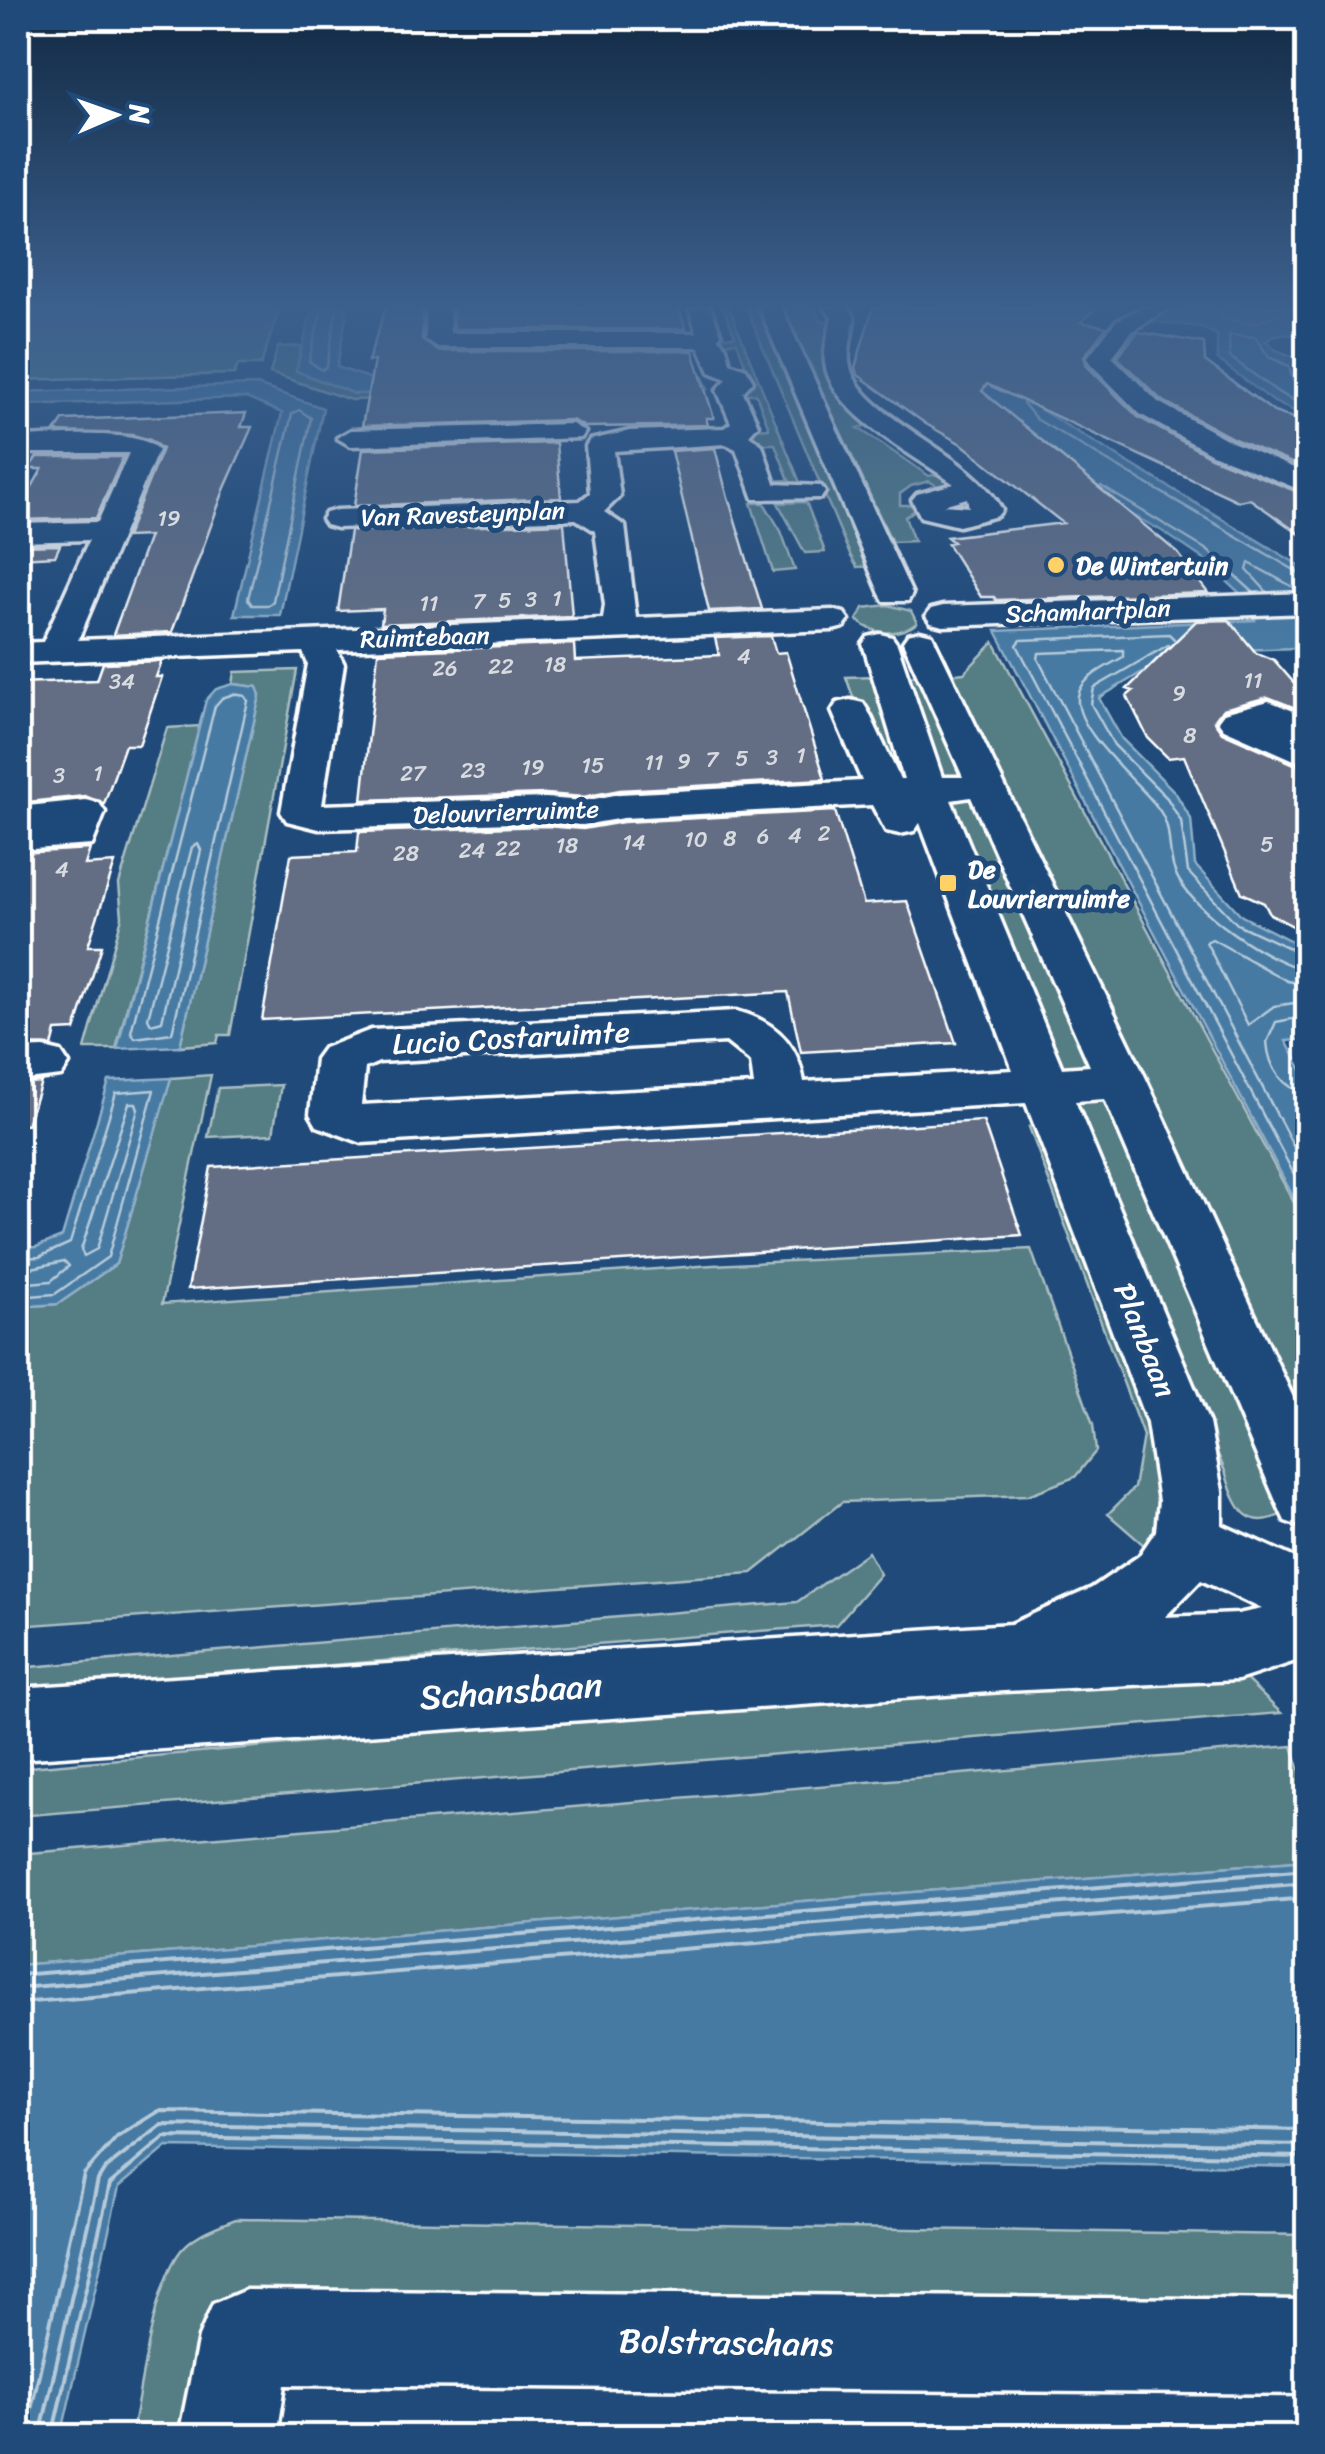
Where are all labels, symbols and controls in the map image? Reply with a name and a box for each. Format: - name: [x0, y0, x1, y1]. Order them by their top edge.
- north arrow: [65, 65, 165, 165]
- text: N: [115, 103, 164, 125]
- street label: Van Ravesteynplan: [360, 488, 566, 540]
- house number: 19: [158, 499, 180, 538]
- place label: De Wintertuin: [1076, 543, 1229, 588]
- marker: De Wintertuin: [1045, 554, 1067, 576]
- house number: 1: [552, 579, 562, 618]
- house number: 3: [525, 580, 537, 619]
- house number: 5: [498, 581, 512, 620]
- house number: 7: [473, 582, 487, 621]
- house number: 11: [420, 584, 438, 623]
- street label: Schamhartplan: [1005, 586, 1172, 636]
- street label: Ruimtebaan: [359, 612, 491, 662]
- house number: 4: [737, 637, 751, 676]
- house number: 18: [544, 645, 566, 684]
- house number: 22: [488, 647, 514, 686]
- house number: 26: [432, 649, 458, 688]
- house number: 11: [1244, 661, 1262, 700]
- house number: 34: [109, 662, 135, 701]
- house number: 9: [1172, 674, 1186, 713]
- house number: 8: [1183, 716, 1197, 755]
- house number: 1: [796, 736, 806, 775]
- house number: 3: [766, 738, 778, 777]
- house number: 5: [735, 739, 749, 778]
- house number: 7: [706, 740, 720, 779]
- house number: 9: [677, 742, 691, 781]
- house number: 11: [645, 743, 663, 782]
- house number: 15: [582, 746, 604, 785]
- house number: 19: [522, 748, 544, 787]
- house number: 23: [461, 751, 485, 790]
- house number: 1: [93, 754, 103, 793]
- house number: 27: [400, 754, 427, 793]
- house number: 3: [53, 756, 65, 795]
- street label: Delouvrierruimte: [412, 786, 600, 838]
- house number: 2: [818, 814, 831, 853]
- house number: 4: [788, 816, 802, 855]
- house number: 6: [757, 817, 769, 856]
- house number: 8: [723, 819, 737, 858]
- house number: 10: [684, 820, 708, 859]
- house number: 14: [622, 823, 646, 862]
- house number: 5: [1260, 825, 1274, 864]
- house number: 18: [556, 826, 578, 865]
- house number: 22: [495, 829, 521, 868]
- house number: 24: [459, 831, 485, 870]
- house number: 28: [393, 834, 419, 873]
- place label: De Louvrierruimte: [968, 847, 1130, 921]
- house number: 4: [55, 850, 69, 889]
- marker: De Louvrierruimte: [937, 872, 959, 894]
- street label: Lucio Costaruimte: [391, 1005, 631, 1071]
- street label: Planbaan: [1097, 1274, 1193, 1406]
- street label: Schansbaan: [417, 1654, 605, 1728]
- street label: Bolstraschans: [618, 2309, 835, 2375]

